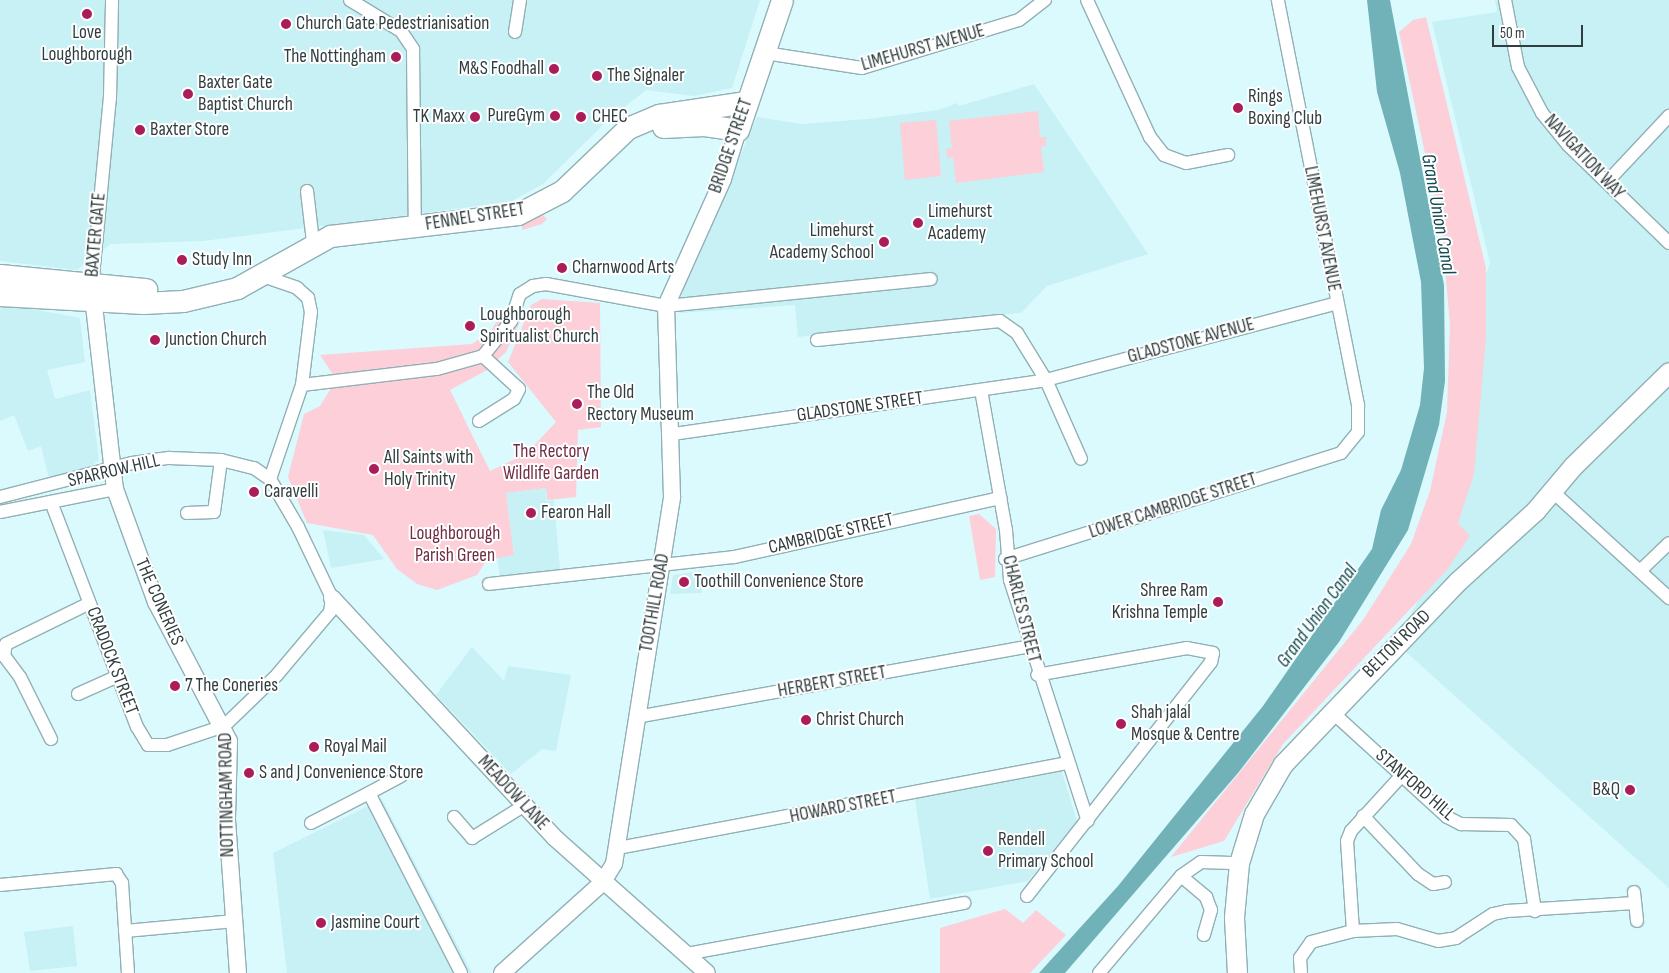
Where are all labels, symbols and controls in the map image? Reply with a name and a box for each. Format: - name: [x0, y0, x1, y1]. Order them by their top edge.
- marker: Love Loughborough: [81, 8, 93, 20]
- place label: Church Gate Pedestrianisation: [296, 13, 489, 35]
- scale bar: [1494, 15, 1585, 47]
- marker: Church Gate Pedestrianisation: [280, 18, 292, 30]
- street label: LIMEHURST AVENUE: [859, 19, 987, 77]
- place label: Love Loughborough: [42, 22, 132, 66]
- text: 50 m: [1500, 24, 1525, 43]
- place label: The Nottingham: [284, 46, 386, 68]
- marker: The Nottingham: [390, 51, 402, 63]
- place label: M&S Foodhall: [459, 58, 544, 80]
- marker: M&S Foodhall: [548, 63, 560, 75]
- place label: The Signaler: [607, 65, 685, 87]
- marker: The Signaler: [591, 70, 603, 82]
- place label: Baxter Gate Baptist Church: [198, 72, 293, 116]
- place label: Rings Boxing Club: [1248, 86, 1322, 130]
- marker: Baxter Gate Baptist Church: [182, 88, 194, 100]
- street label: BRIDGE STREET: [704, 96, 758, 196]
- marker: Rings Boxing Club: [1232, 102, 1244, 114]
- place label: PureGym: [488, 105, 545, 127]
- place label: TK Maxx: [413, 106, 465, 128]
- place label: CHEC: [592, 106, 628, 128]
- marker: PureGym: [549, 110, 561, 122]
- marker: CHEC: [574, 110, 588, 124]
- street label: NAVIGATION WAY: [1539, 110, 1629, 204]
- marker: TK Maxx: [469, 111, 481, 123]
- place label: Baxter Store: [150, 119, 229, 141]
- marker: Baxter Store: [134, 124, 146, 136]
- water label: Grand Union Canal: [1416, 152, 1460, 276]
- street label: LIMEHURST AVENUE: [1299, 164, 1345, 294]
- street label: BAXTER GATE: [81, 192, 111, 278]
- street label: FENNEL STREET: [424, 198, 526, 236]
- place label: Limehurst Academy: [928, 201, 992, 245]
- marker: Limehurst Academy: [912, 217, 924, 229]
- place label: Limehurst Academy School: [770, 220, 874, 264]
- marker: Limehurst Academy School: [878, 236, 890, 248]
- place label: Study Inn: [192, 249, 252, 271]
- marker: Study Inn: [176, 254, 188, 266]
- place label: Charnwood Arts: [572, 257, 674, 279]
- marker: Charnwood Arts: [556, 262, 568, 274]
- place label: Loughborough Spiritualist Church: [480, 304, 599, 348]
- street label: GLADSTONE AVENUE: [1125, 313, 1257, 369]
- marker: Loughborough Spiritualist Church: [464, 320, 476, 332]
- place label: Junction Church: [165, 329, 267, 351]
- marker: Junction Church: [149, 334, 161, 346]
- place label: The Old Rectory Museum: [587, 382, 694, 426]
- street label: GLADSTONE STREET: [795, 387, 925, 427]
- marker: The Old Rectory Museum: [571, 398, 583, 410]
- park label: The Rectory Wildlife Garden: [503, 441, 599, 485]
- place label: All Saints with Holy Trinity: [384, 447, 473, 491]
- street label: SPARROW HILL: [66, 449, 162, 493]
- marker: All Saints with Holy Trinity: [368, 463, 380, 475]
- street label: LOWER CAMBRIDGE STREET: [1086, 468, 1260, 544]
- place label: Caravelli: [264, 481, 318, 503]
- marker: Caravelli: [248, 486, 260, 498]
- place label: Fearon Hall: [541, 502, 611, 524]
- marker: Fearon Hall: [525, 507, 537, 519]
- street label: CAMBRIDGE STREET: [766, 509, 896, 559]
- park label: Loughborough Parish Green: [410, 523, 500, 567]
- street label: TOOTHILL ROAD: [635, 552, 675, 654]
- street label: CHARLES STREET: [997, 553, 1045, 665]
- street label: THE CONERIES: [130, 555, 188, 649]
- water label: Grand Union Canal: [1271, 560, 1363, 672]
- place label: Toothill Convenience Store: [694, 571, 864, 593]
- marker: Toothill Convenience Store: [678, 576, 690, 588]
- place label: Shree Ram Krishna Temple: [1112, 580, 1208, 624]
- marker: Shree Ram Krishna Temple: [1212, 596, 1224, 608]
- street label: CRADOCK STREET: [81, 604, 143, 718]
- street label: BELTON ROAD: [1358, 605, 1436, 683]
- street label: HERBERT STREET: [776, 661, 888, 703]
- place label: 7 The Coneries: [185, 675, 278, 697]
- marker: 7 The Coneries: [169, 680, 181, 692]
- place label: Shah jalal Mosque & Centre: [1131, 702, 1240, 746]
- place label: Christ Church: [816, 709, 904, 731]
- marker: Christ Church: [800, 714, 812, 726]
- marker: Shah jalal Mosque & Centre: [1115, 718, 1127, 730]
- street label: NOTTINGHAM ROAD: [215, 732, 239, 858]
- place label: Royal Mail: [324, 736, 387, 758]
- marker: Royal Mail: [308, 741, 320, 753]
- street label: STANFORD HILL: [1371, 744, 1459, 826]
- street label: MEADOW LANE: [473, 751, 553, 835]
- place label: S and J Convenience Store: [259, 762, 423, 784]
- marker: S and J Convenience Store: [243, 767, 255, 779]
- place label: B&Q: [1593, 779, 1620, 801]
- marker: B&Q: [1624, 784, 1636, 796]
- street label: HOWARD STREET: [788, 786, 898, 828]
- place label: Rendell Primary School: [998, 829, 1094, 873]
- marker: Rendell Primary School: [982, 845, 994, 857]
- place label: Jasmine Court: [331, 912, 420, 934]
- marker: Jasmine Court: [315, 917, 327, 929]

